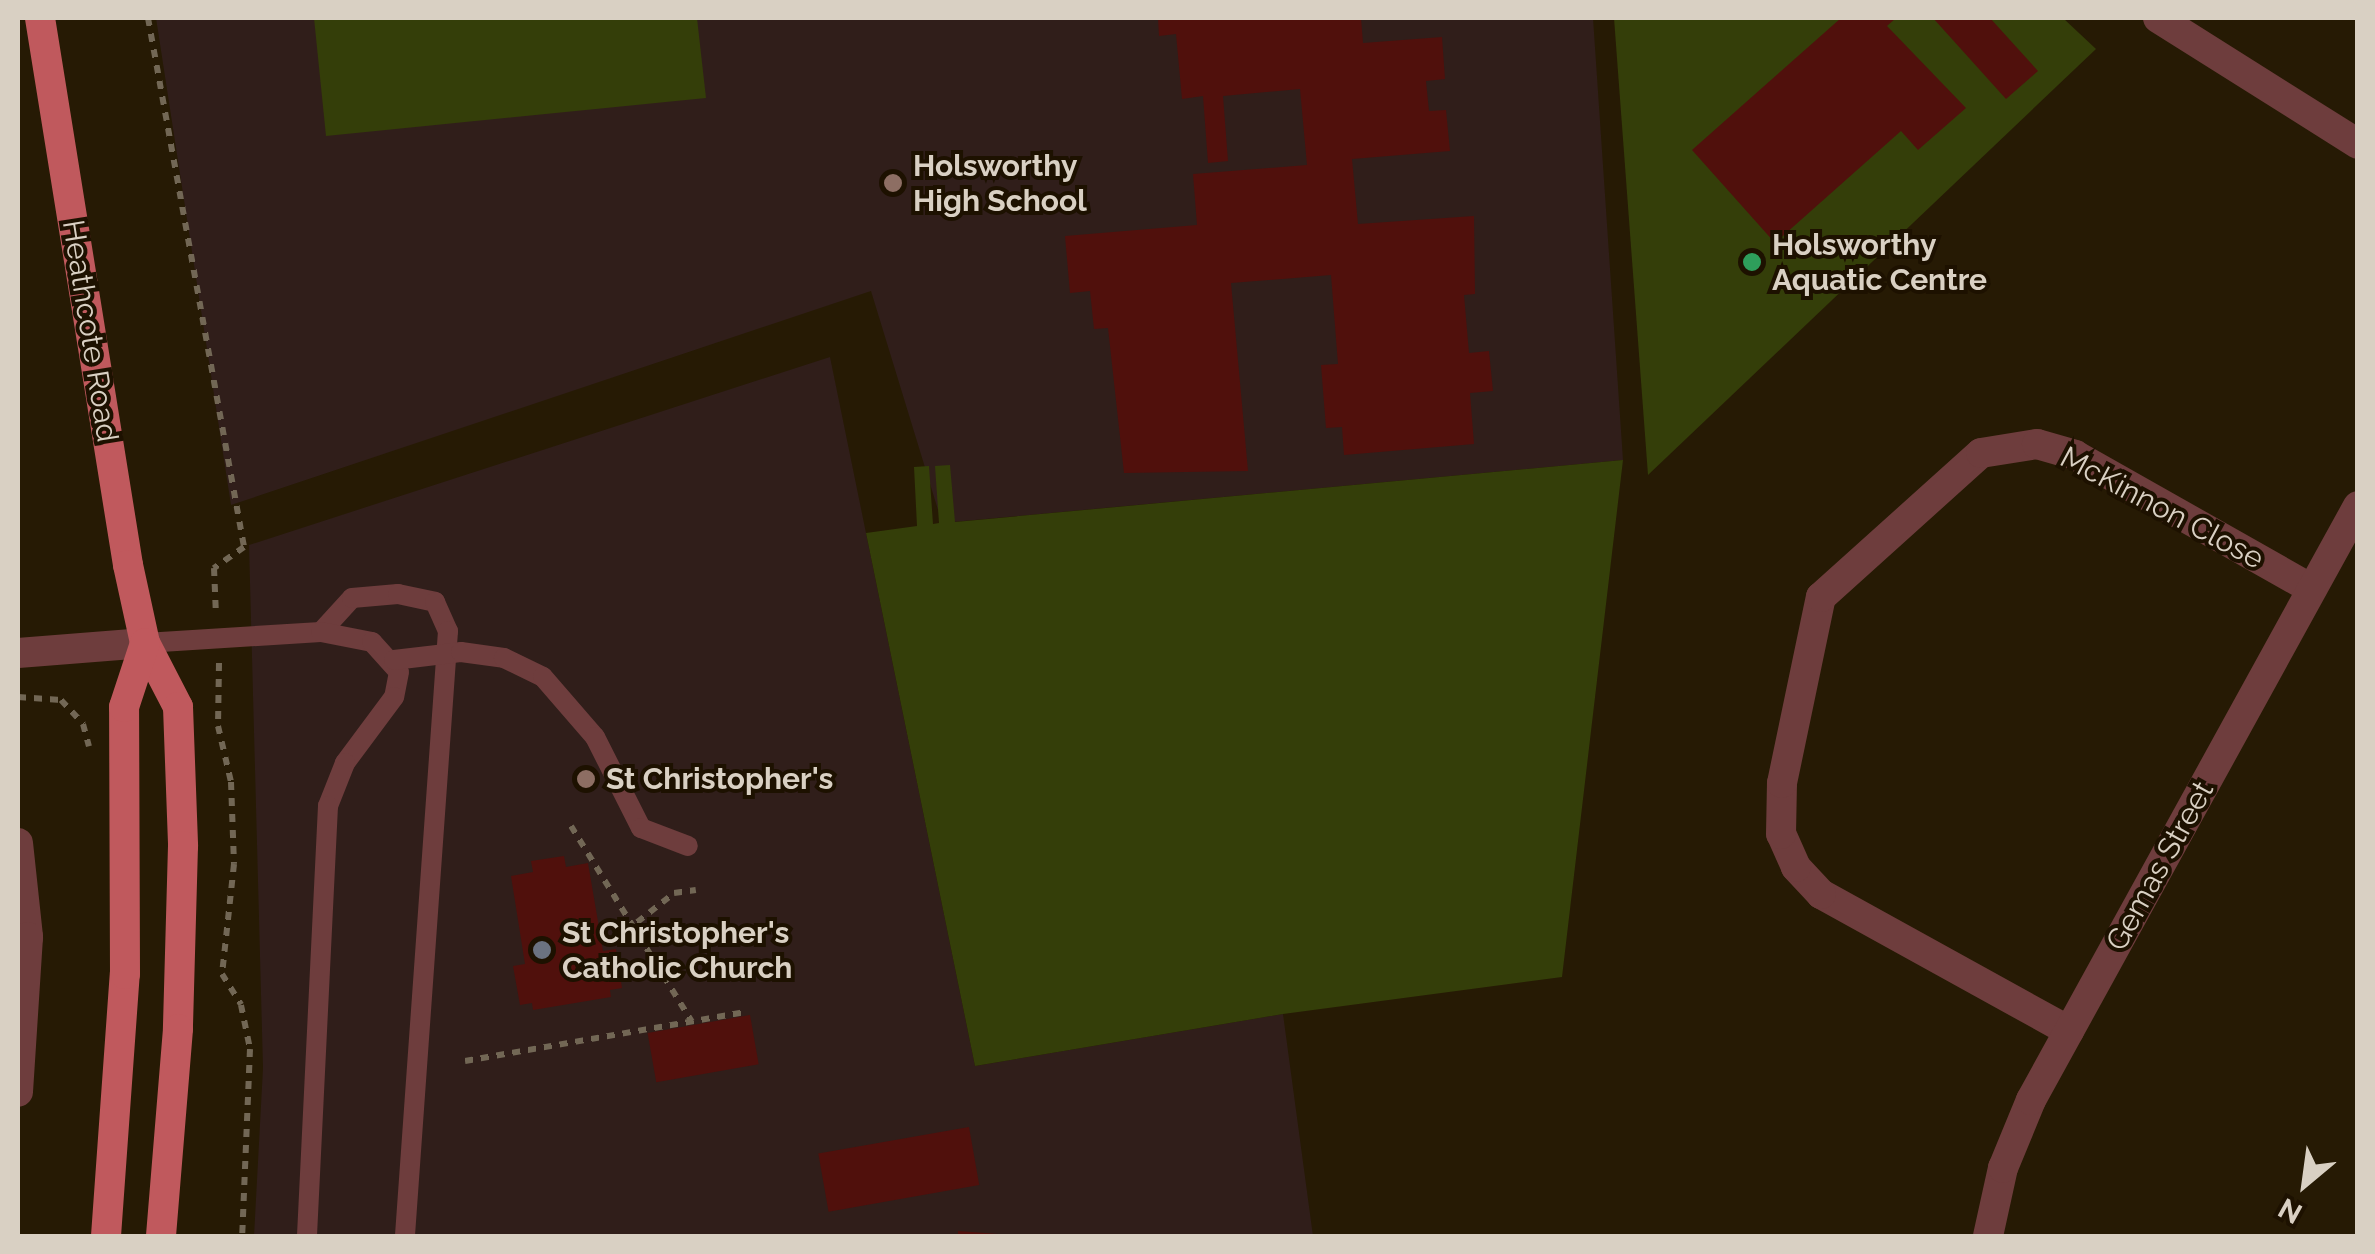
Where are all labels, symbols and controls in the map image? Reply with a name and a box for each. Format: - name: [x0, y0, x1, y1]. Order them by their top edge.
- place label: Holsworthy High School: [913, 148, 1087, 218]
- marker: Holsworthy High School: [882, 172, 904, 194]
- street label: Heathcote Road: [55, 217, 125, 445]
- place label: Holsworthy Aquatic Centre: [1772, 227, 1987, 298]
- marker: Holsworthy Aquatic Centre: [1741, 251, 1763, 273]
- street label: McKinnon Close: [2054, 439, 2270, 577]
- place label: St Christopher's: [606, 761, 833, 797]
- marker: St Christopher's: [575, 768, 597, 790]
- street label: Gemas Street: [2099, 775, 2221, 957]
- place label: St Christopher's Catholic Church: [562, 915, 792, 986]
- marker: St Christopher's Catholic Church: [531, 939, 553, 961]
- north arrow: [2255, 1134, 2355, 1234]
- text: N: [2273, 1191, 2308, 1230]

